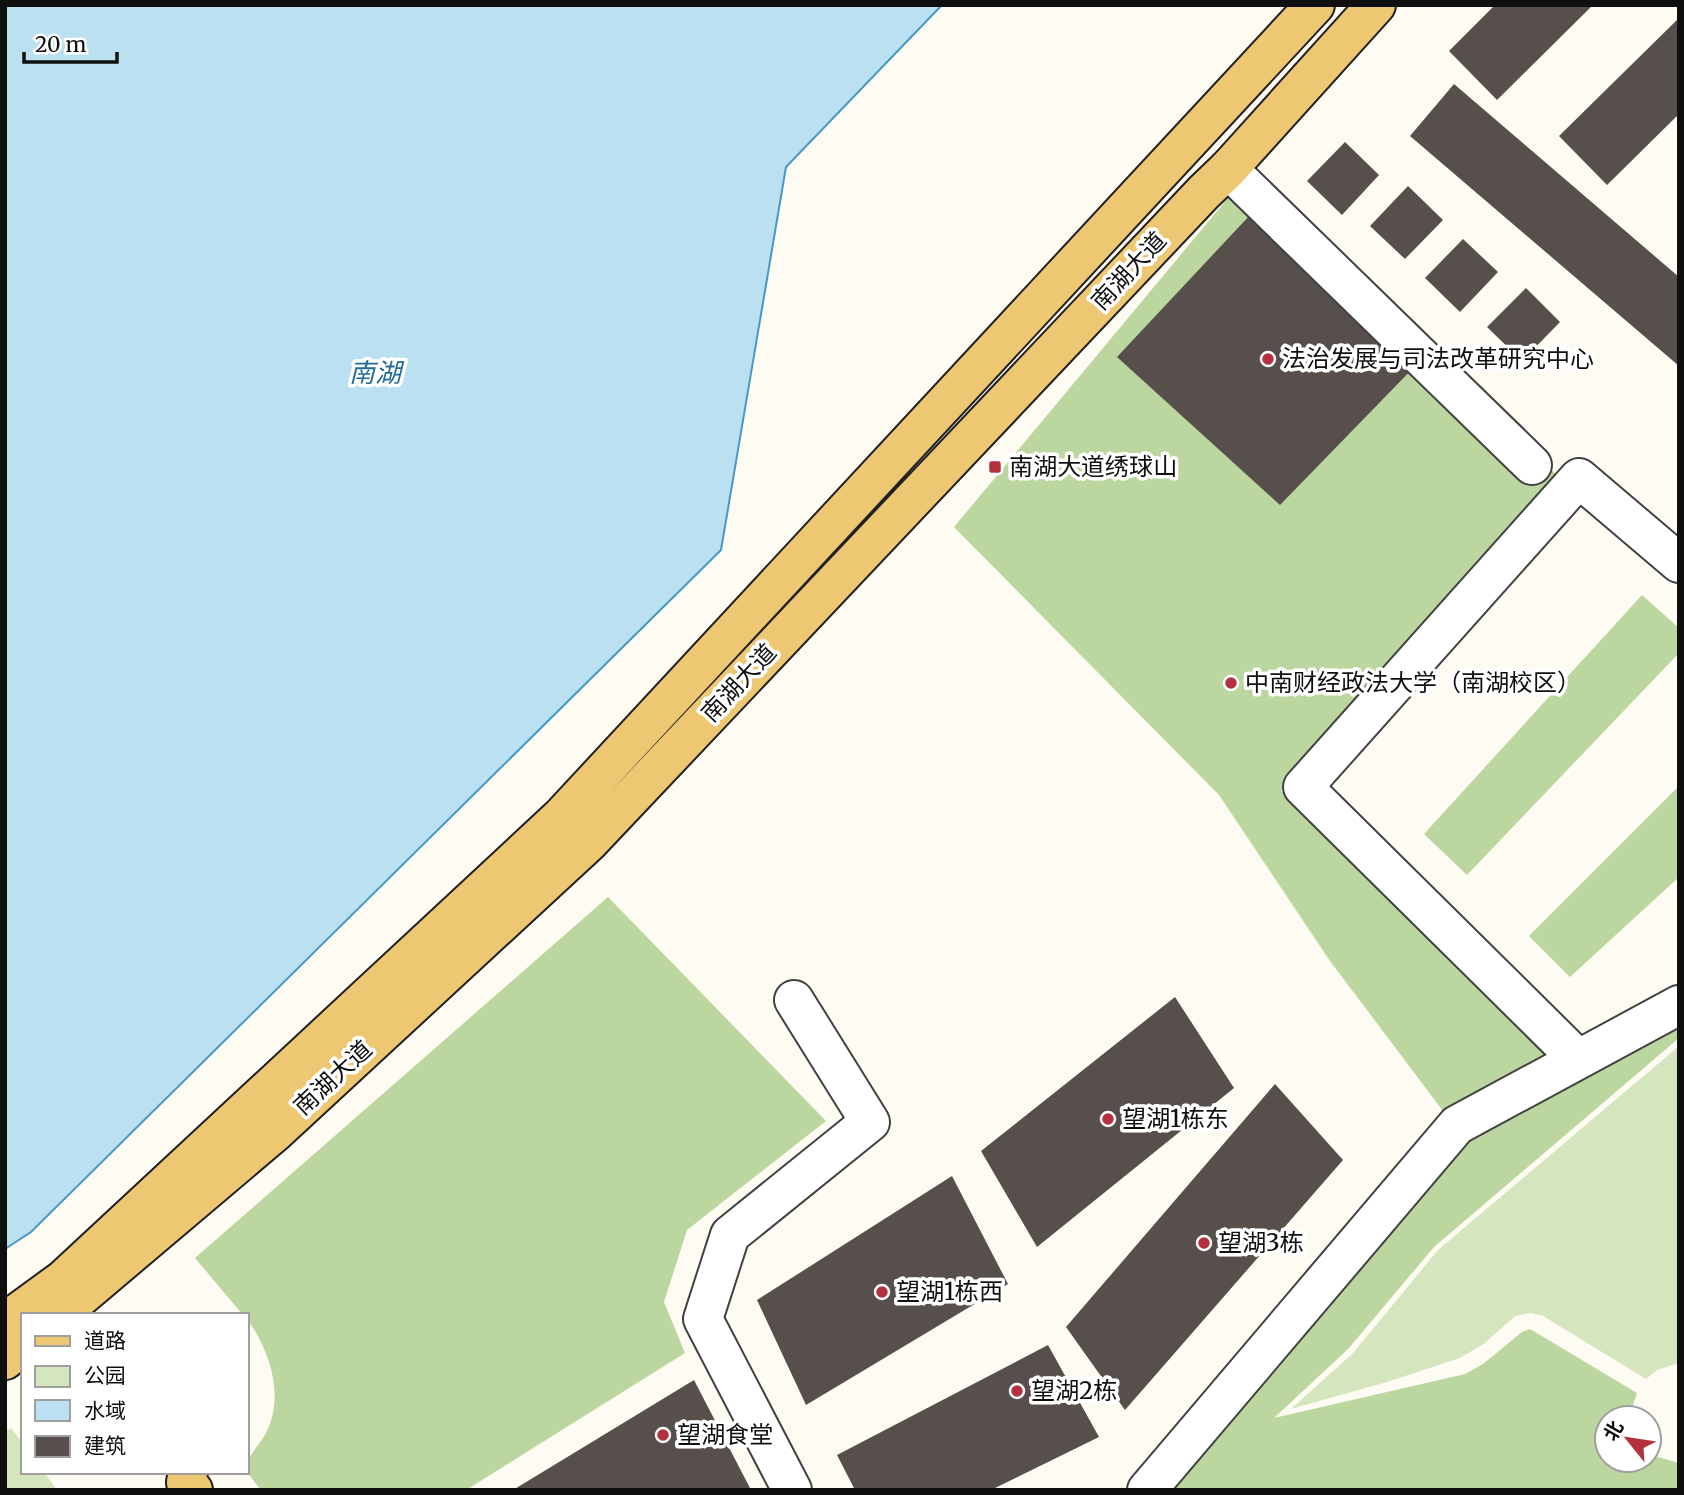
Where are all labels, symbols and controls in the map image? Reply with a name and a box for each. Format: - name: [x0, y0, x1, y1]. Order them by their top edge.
- scale bar: [24, 21, 117, 65]
- text: 20 m: [35, 31, 87, 58]
- street label: 南湖大道: [1085, 225, 1173, 316]
- place label: 法治发展与司法改革研究中心: [1282, 343, 1594, 374]
- marker: 法治发展与司法改革研究中心: [1260, 351, 1276, 367]
- water label: 南湖: [349, 356, 405, 389]
- place label: 南湖大道绣球山: [1009, 451, 1177, 482]
- marker: 南湖大道绣球山: [987, 459, 1003, 475]
- street label: 南湖大道: [695, 637, 783, 728]
- place label: 中南财经政法大学（南湖校区）: [1245, 667, 1581, 698]
- marker: 中南财经政法大学（南湖校区）: [1223, 675, 1239, 691]
- street label: 南湖大道: [287, 1034, 378, 1122]
- place label: 望湖1栋东: [1122, 1103, 1229, 1134]
- marker: 望湖1栋东: [1100, 1111, 1116, 1127]
- place label: 望湖3栋: [1218, 1227, 1304, 1258]
- marker: 望湖3栋: [1196, 1235, 1212, 1251]
- place label: 望湖1栋西: [896, 1276, 1003, 1307]
- marker: 望湖1栋西: [874, 1284, 890, 1300]
- legend: [21, 1313, 248, 1474]
- text: 道路: [84, 1327, 126, 1354]
- text: 公园: [84, 1362, 126, 1389]
- place label: 望湖2栋: [1031, 1375, 1117, 1406]
- marker: 望湖2栋: [1009, 1383, 1025, 1399]
- text: 水域: [84, 1397, 126, 1424]
- north arrow: [1593, 1404, 1663, 1474]
- text: 北: [1598, 1416, 1628, 1445]
- place label: 望湖食堂: [677, 1419, 773, 1450]
- marker: 望湖食堂: [655, 1427, 671, 1443]
- text: 建筑: [84, 1432, 126, 1459]

